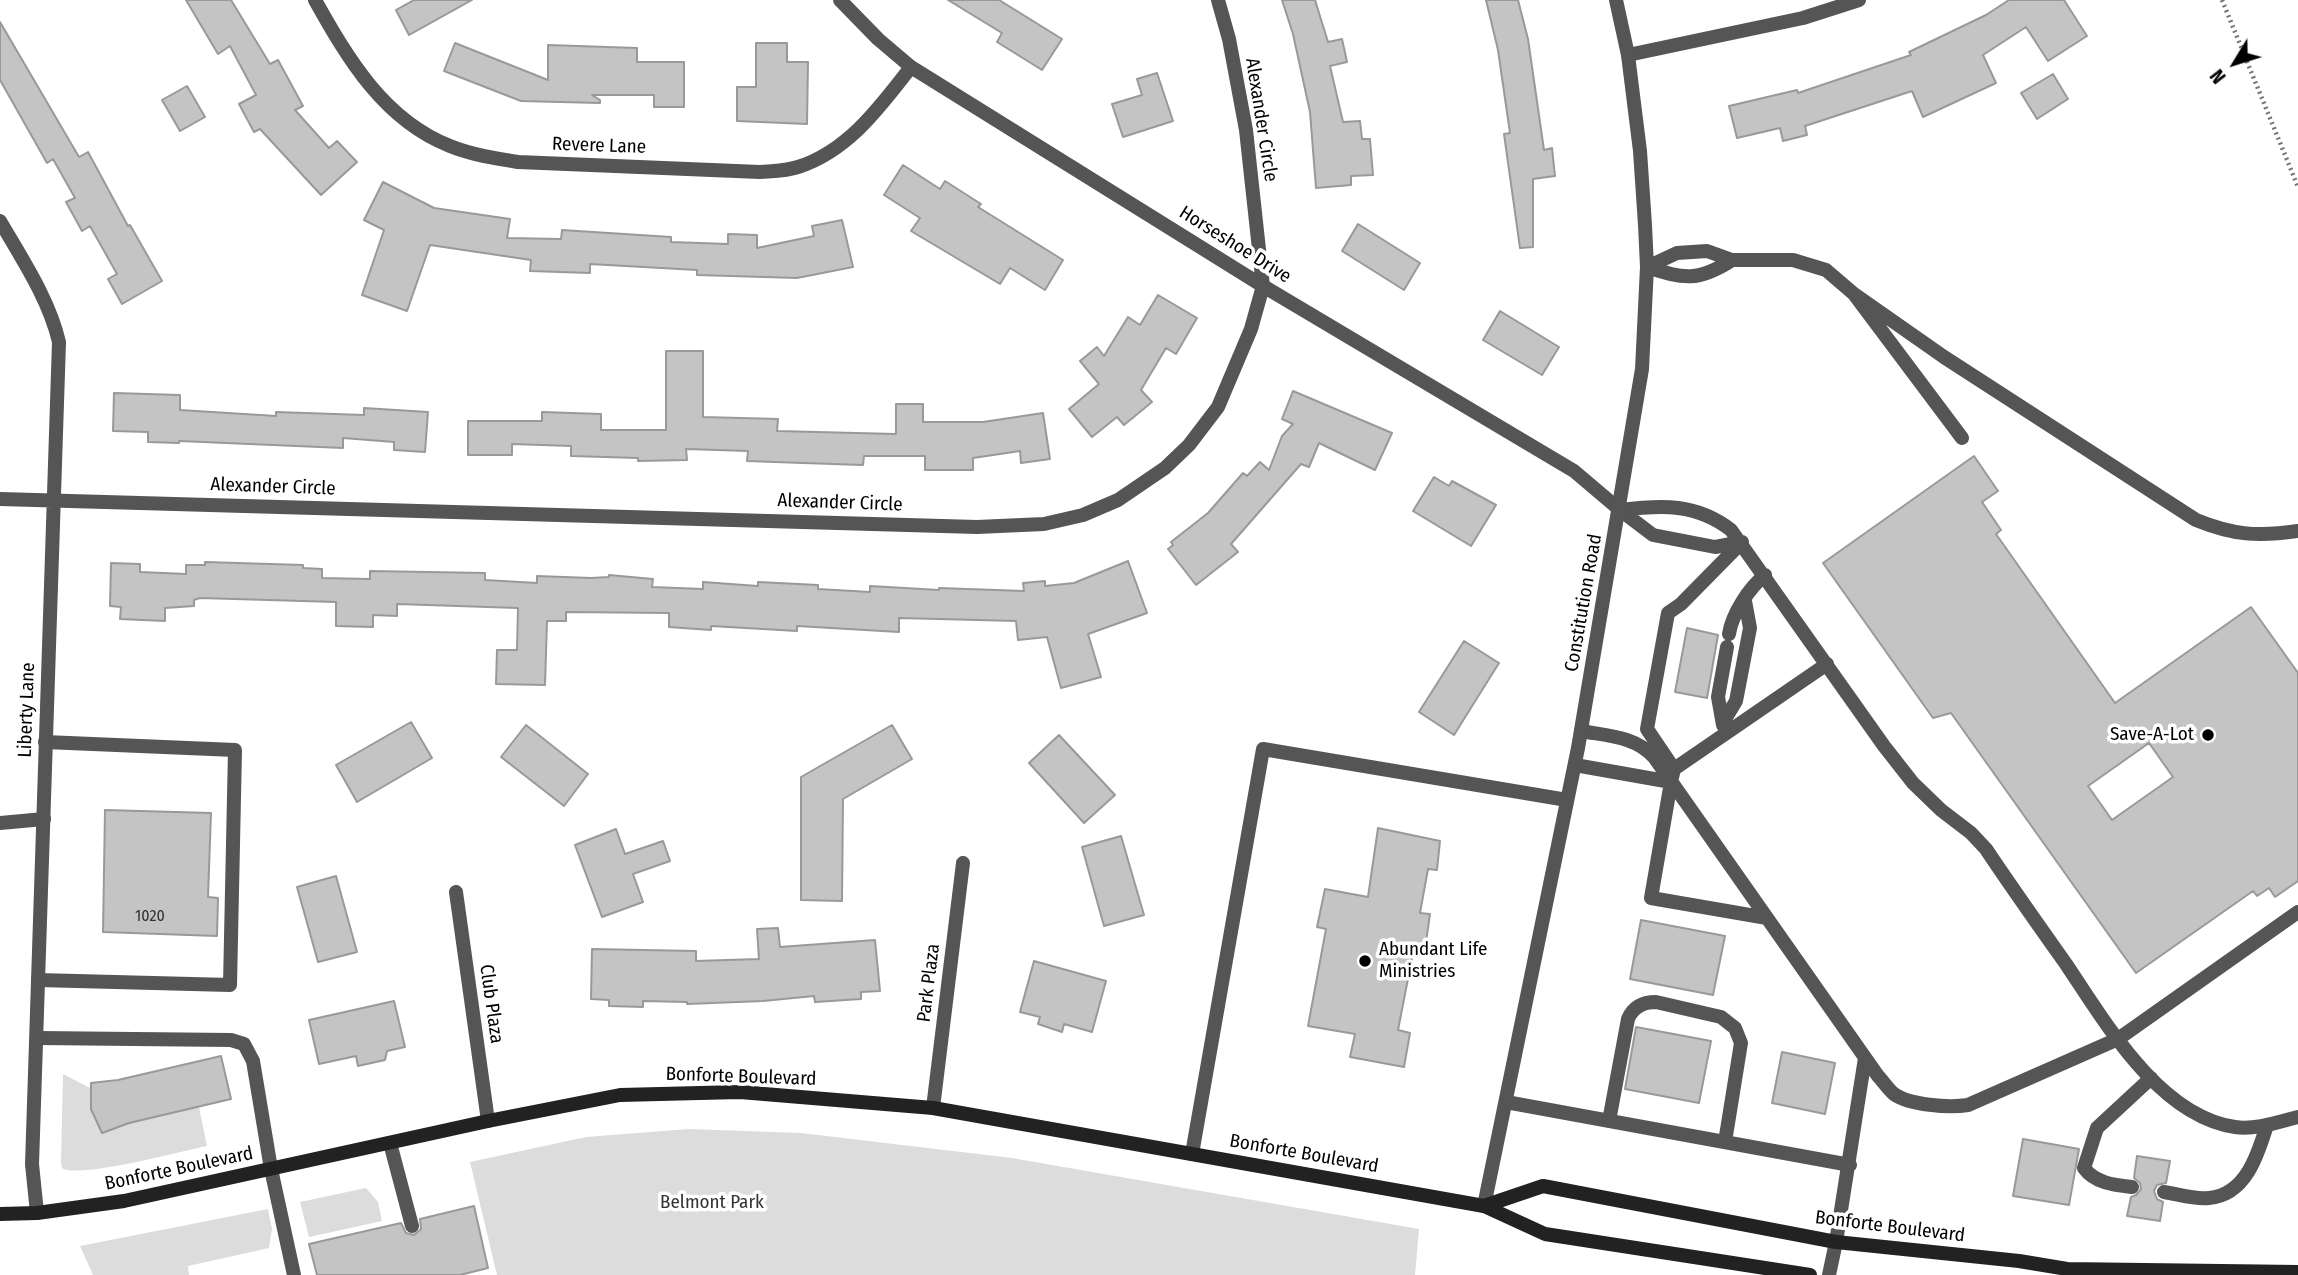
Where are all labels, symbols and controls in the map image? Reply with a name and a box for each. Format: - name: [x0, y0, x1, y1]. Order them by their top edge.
- north arrow: [2200, 28, 2270, 98]
- street label: Alexander Circle: [1240, 56, 1282, 184]
- text: N: [2205, 65, 2231, 88]
- street label: Revere Lane: [552, 133, 646, 159]
- street label: Horseshoe Drive: [1175, 202, 1295, 288]
- street label: Alexander Circle: [210, 473, 336, 501]
- street label: Alexander Circle: [777, 489, 903, 517]
- street label: Constitution Road: [1561, 532, 1607, 674]
- street label: Liberty Lane: [14, 662, 40, 758]
- place label: Save-A-Lot: [2110, 724, 2194, 746]
- marker: Save-A-Lot: [2200, 727, 2216, 743]
- house number: 1020: [135, 907, 165, 927]
- place label: Abundant Life Ministries: [1379, 939, 1487, 983]
- street label: Park Plaza: [913, 943, 945, 1023]
- marker: Abundant Life Ministries: [1357, 953, 1373, 969]
- street label: Club Plaza: [474, 963, 508, 1045]
- street label: Bonforte Boulevard: [665, 1063, 817, 1091]
- street label: Bonforte Boulevard: [1228, 1130, 1380, 1178]
- street label: Bonforte Boulevard: [103, 1142, 255, 1196]
- park label: Belmont Park: [660, 1192, 764, 1214]
- street label: Bonforte Boulevard: [1814, 1206, 1966, 1248]

